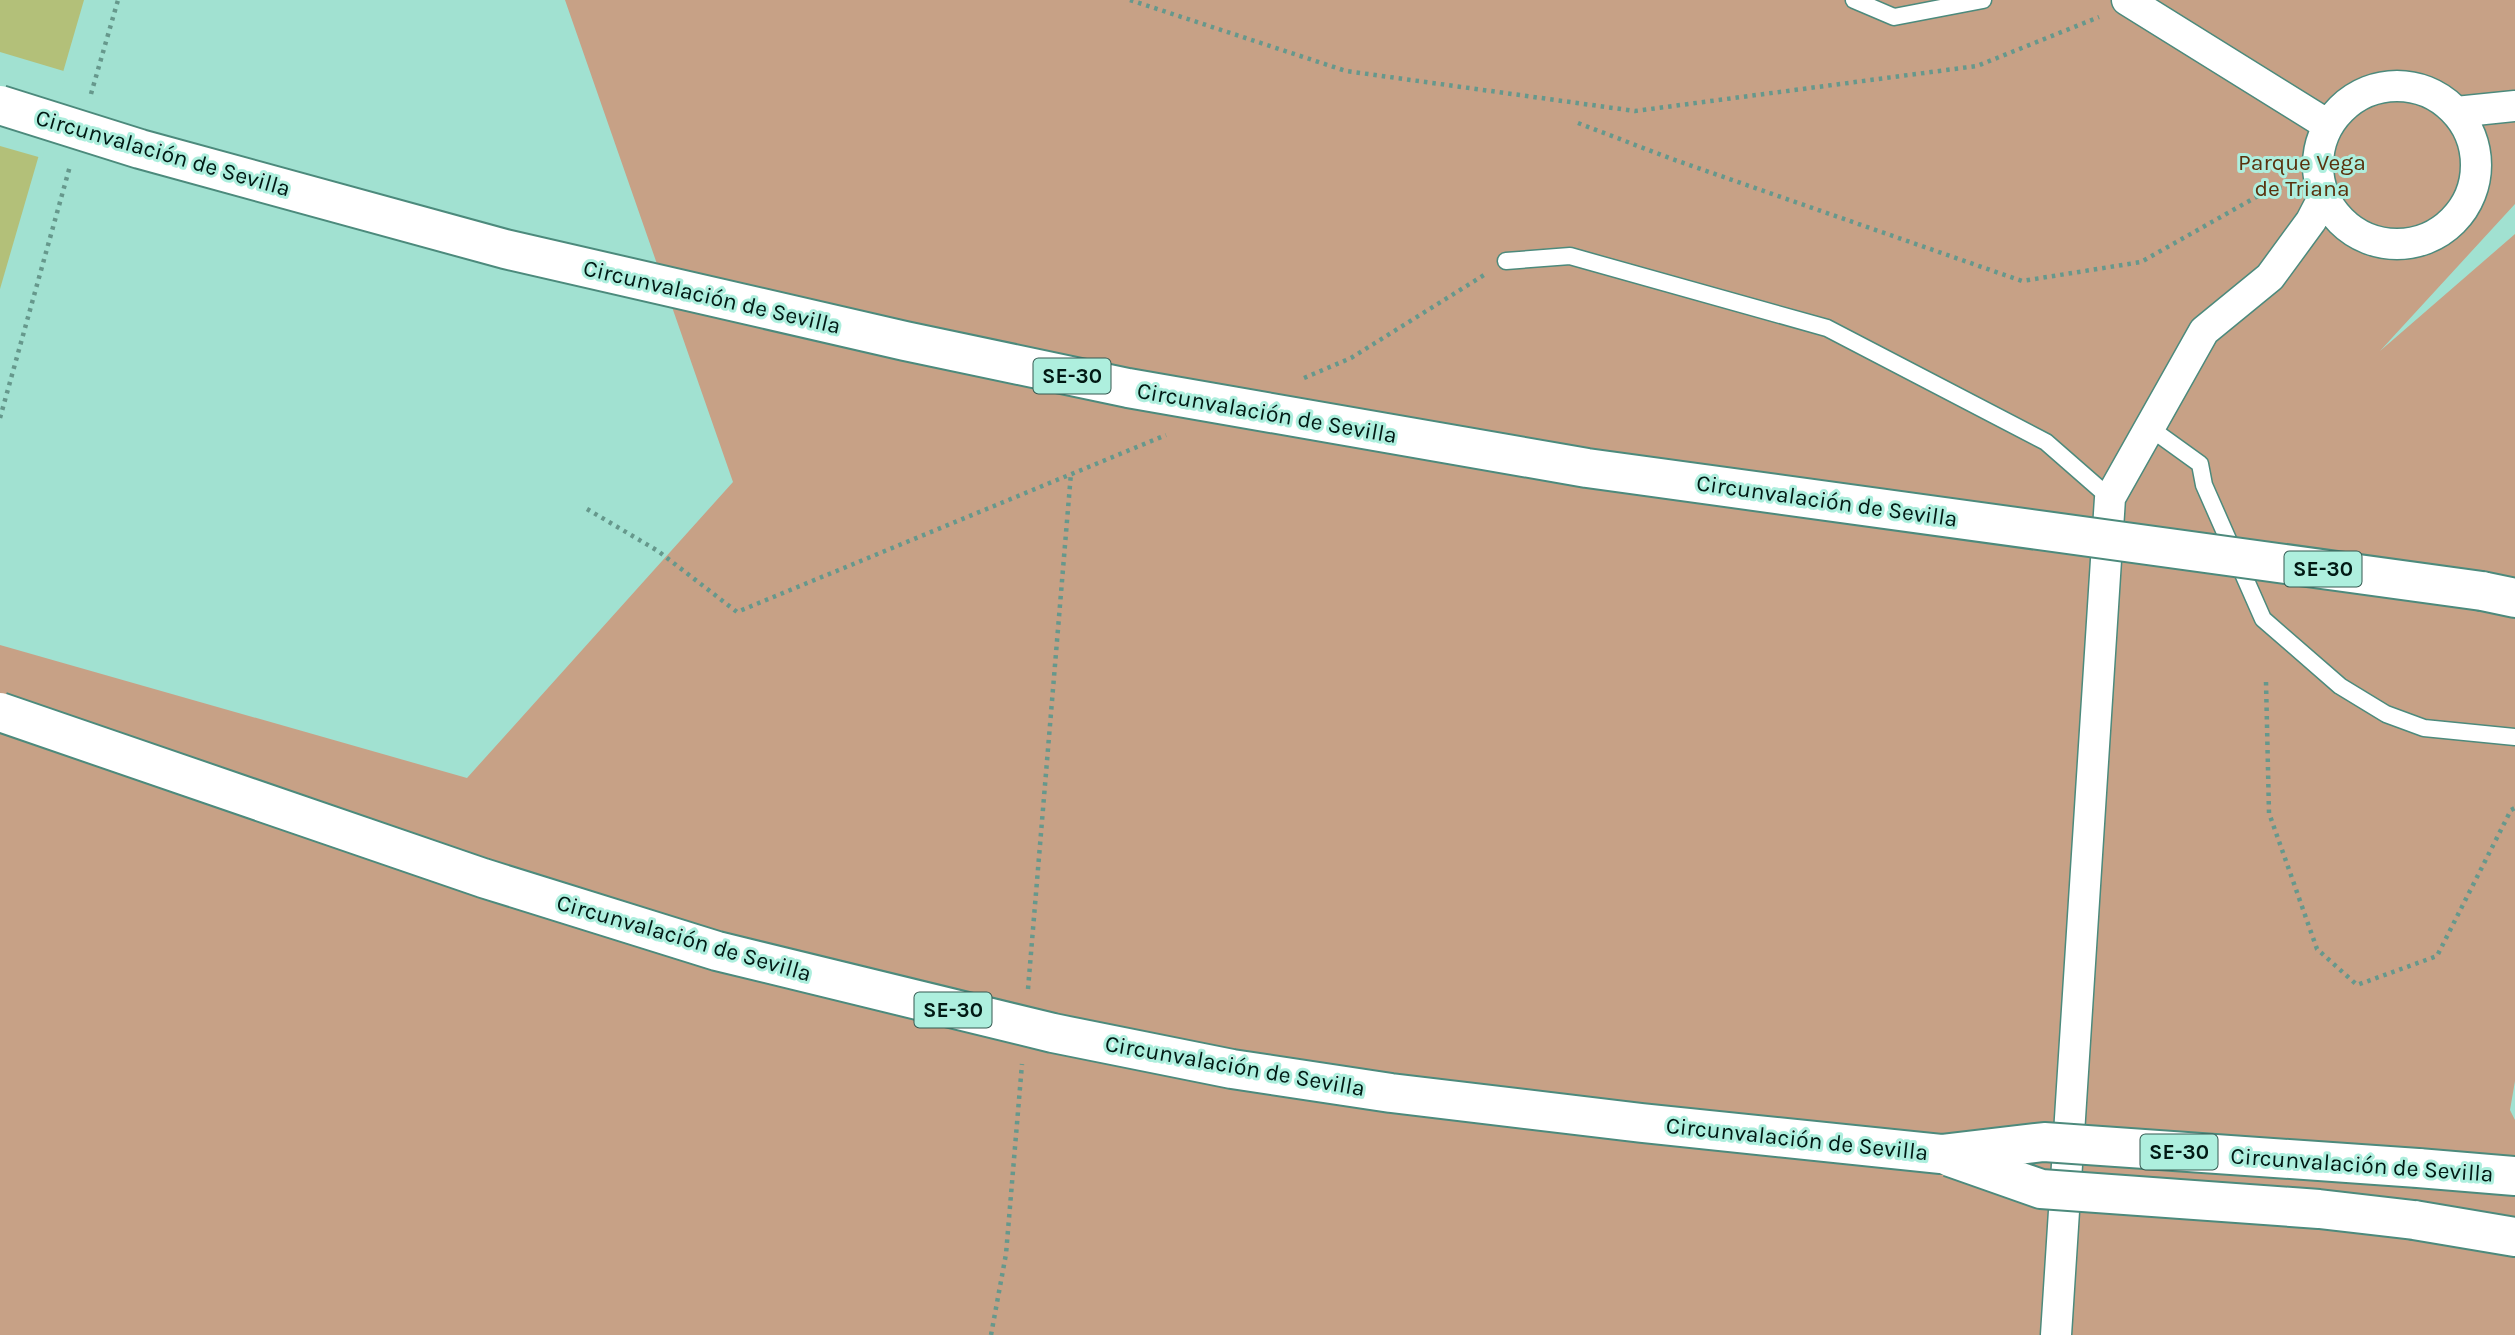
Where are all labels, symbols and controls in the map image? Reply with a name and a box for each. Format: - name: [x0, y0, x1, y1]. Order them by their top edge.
- street label: Circunvalación de Sevilla: [33, 104, 293, 202]
- park label: Parque Vega de Triana: [2238, 149, 2366, 202]
- street label: Circunvalación de Sevilla: [581, 254, 843, 340]
- road number: SE-30: [1034, 358, 1110, 394]
- street label: Circunvalación de Sevilla: [1135, 377, 1399, 449]
- street label: Circunvalación de Sevilla: [1695, 469, 1959, 533]
- road number: SE-30: [2284, 552, 2362, 586]
- street label: Circunvalación de Sevilla: [554, 889, 814, 987]
- road number: SE-30: [914, 992, 992, 1028]
- street label: Circunvalación de Sevilla: [1103, 1030, 1367, 1102]
- street label: Circunvalación de Sevilla: [1665, 1112, 1929, 1166]
- road number: SE-30: [2140, 1134, 2218, 1170]
- street label: Circunvalación de Sevilla: [2230, 1142, 2494, 1188]

